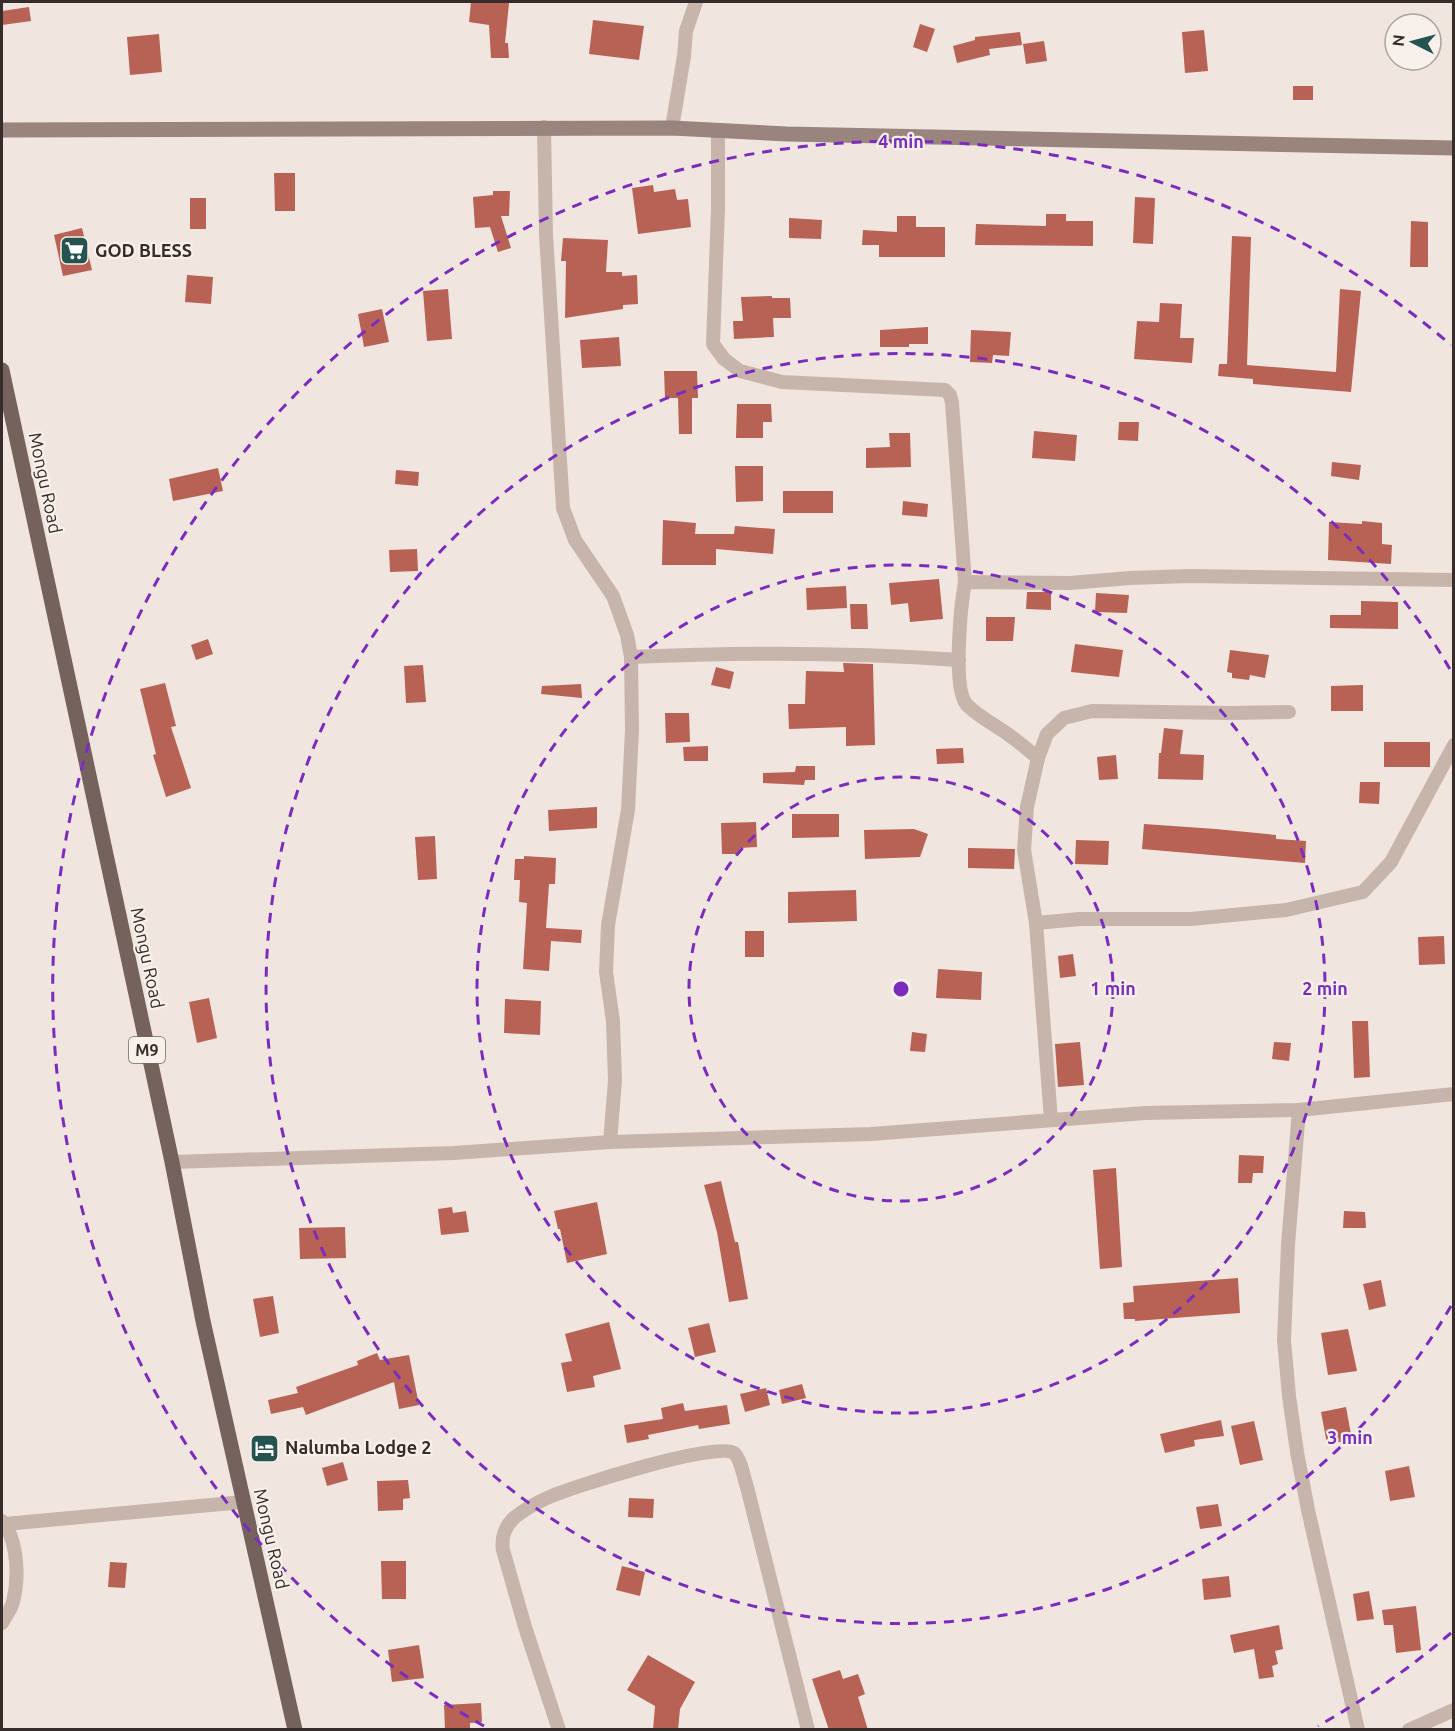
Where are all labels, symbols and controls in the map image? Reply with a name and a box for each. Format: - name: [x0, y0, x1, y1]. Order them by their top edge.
- north arrow: [1383, 12, 1443, 72]
- text: N: [1389, 34, 1408, 47]
- text: 4 min: [878, 131, 924, 151]
- supermarket icon: GOD BLESS: [58, 235, 90, 267]
- place label: GOD BLESS: [95, 240, 192, 260]
- street label: Mongu Road: [26, 430, 66, 535]
- street label: Mongu Road: [128, 905, 168, 1010]
- text: 1 min: [1090, 978, 1136, 998]
- text: 2 min: [1302, 978, 1348, 998]
- centre of rings: [891, 979, 911, 999]
- road number: M9: [129, 1037, 165, 1063]
- text: 3 min: [1327, 1427, 1373, 1447]
- hotel icon: Nalumba Lodge 2: [248, 1432, 280, 1464]
- place label: Nalumba Lodge 2: [285, 1437, 431, 1457]
- street label: Mongu Road: [251, 1486, 293, 1591]

